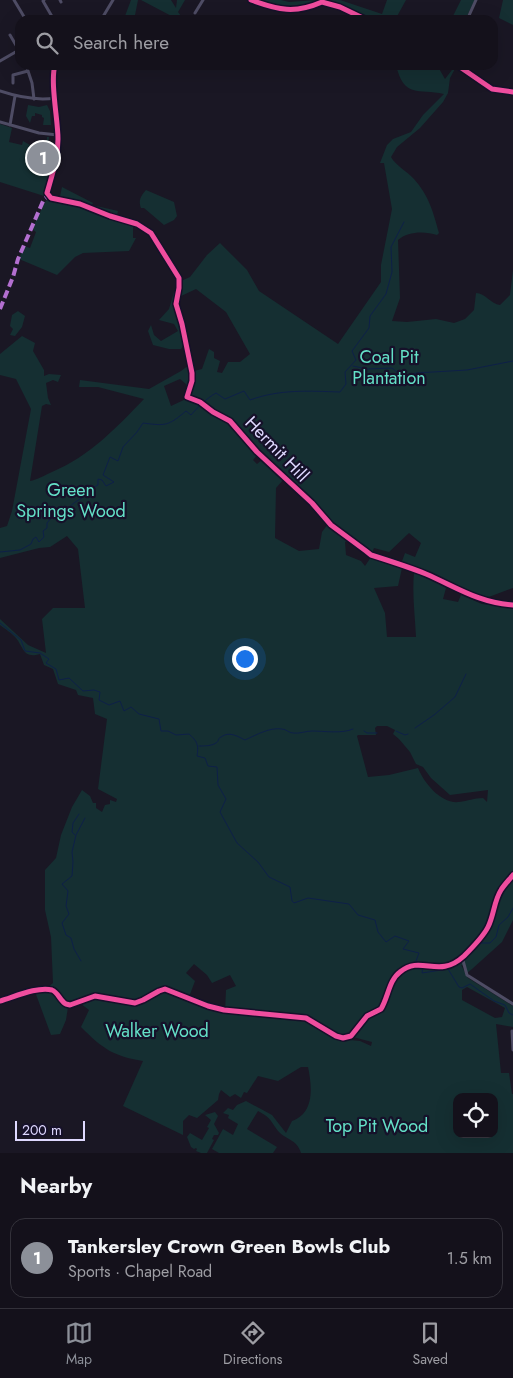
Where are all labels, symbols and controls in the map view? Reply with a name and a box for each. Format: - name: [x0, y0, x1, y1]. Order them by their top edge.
- search box: [15, 15, 498, 70]
- icon: search: [33, 29, 61, 57]
- text: Search here: [73, 29, 169, 56]
- pin: 1: [27, 139, 59, 177]
- park label: Coal Pit Plantation: [352, 344, 426, 391]
- street label: Hermit Hill: [239, 410, 315, 488]
- park label: Green Springs Wood: [16, 477, 126, 524]
- your location: [232, 646, 258, 672]
- park label: Walker Wood: [105, 1018, 209, 1044]
- map controls: [453, 1093, 498, 1138]
- button: locate: [453, 1093, 498, 1138]
- park label: Top Pit Wood: [326, 1113, 428, 1139]
- scale bar: [15, 1118, 85, 1141]
- text: 200 m: [22, 1120, 62, 1140]
- text: Nearby: [20, 1171, 92, 1201]
- text: Tankersley Crown Green Bowls Club: [68, 1233, 390, 1260]
- text: 1: [33, 1247, 41, 1270]
- text: 1.5 km: [447, 1247, 492, 1270]
- text: Sports · Chapel Road: [68, 1260, 212, 1283]
- tab: Map: [65, 1319, 93, 1369]
- tab: Directions: [223, 1319, 282, 1369]
- tab: Saved: [412, 1319, 448, 1369]

